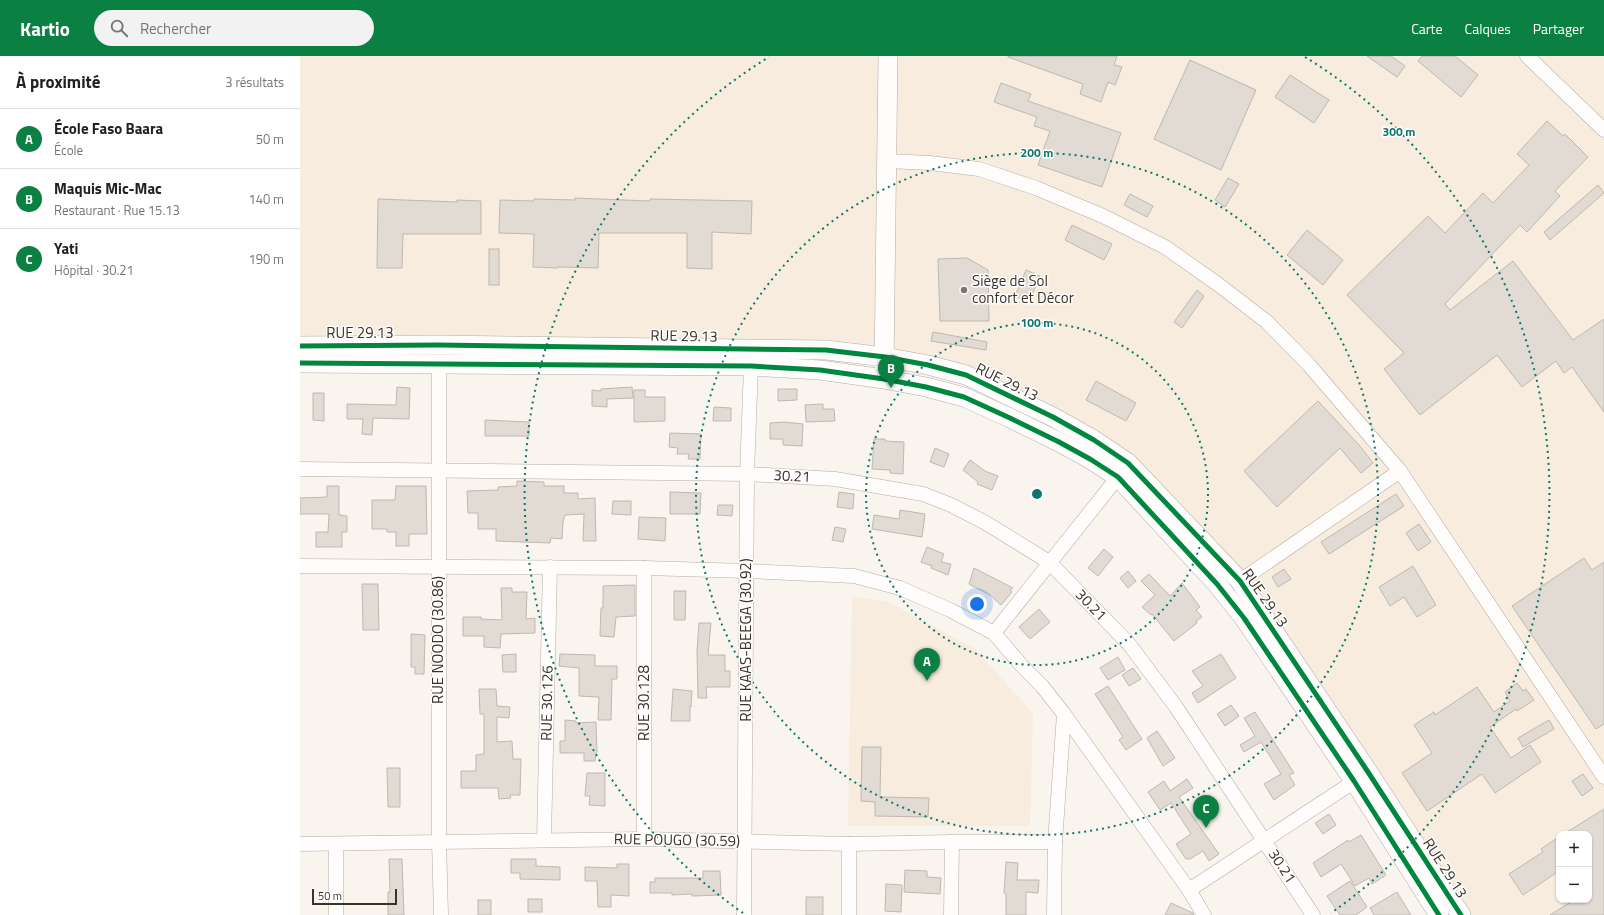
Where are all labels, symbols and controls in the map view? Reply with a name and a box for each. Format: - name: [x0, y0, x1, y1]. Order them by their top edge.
- search box: [94, 10, 374, 46]
- text: Kartio: [20, 14, 70, 43]
- icon: search: [108, 17, 130, 39]
- text: Rechercher: [140, 17, 211, 40]
- text: Carte: [1411, 18, 1443, 39]
- text: Calques: [1465, 18, 1511, 39]
- text: Partager: [1533, 18, 1584, 39]
- text: À proximité: [16, 69, 100, 95]
- text: 3 résultats: [225, 72, 284, 92]
- text: École Faso Baara: [54, 117, 163, 140]
- text: 300 m: [1383, 122, 1415, 141]
- text: A: [25, 129, 33, 149]
- text: 50 m: [256, 129, 284, 149]
- text: École: [54, 140, 83, 160]
- text: 200 m: [1021, 143, 1053, 162]
- text: Maquis Mic-Mac: [54, 177, 162, 200]
- text: B: [25, 189, 33, 209]
- text: 140 m: [248, 189, 284, 209]
- text: Restaurant · Rue 15.13: [54, 200, 180, 220]
- text: Yati: [54, 237, 78, 260]
- text: C: [25, 249, 33, 269]
- text: 190 m: [248, 249, 284, 269]
- text: Hôpital · 30.21: [54, 260, 134, 280]
- place label: Siège de Sol confort et Décor: [972, 269, 1074, 309]
- marker: Siège de Sol confort et Décor: [959, 285, 969, 295]
- text: 100 m: [1021, 313, 1053, 332]
- street label: RUE 29.13: [326, 321, 394, 344]
- street label: RUE 29.13: [650, 323, 718, 348]
- pin: B: [878, 355, 904, 388]
- street label: RUE 29.13: [972, 356, 1043, 407]
- street label: 30.21: [773, 463, 811, 488]
- centre of rings: [1030, 487, 1044, 501]
- street label: RUE KAAS-BEEGA (30.92): [734, 558, 757, 722]
- street label: RUE 29.13: [1237, 564, 1294, 632]
- street label: RUE NOODO (30.86): [426, 576, 449, 704]
- street label: 30.21: [1070, 583, 1112, 626]
- your location: [967, 594, 987, 614]
- pin: A: [914, 648, 940, 681]
- street label: RUE 30.126: [534, 665, 559, 741]
- street label: RUE 30.128: [632, 665, 655, 741]
- pin: C: [1193, 795, 1219, 828]
- street label: RUE POUGO (30.59): [614, 827, 740, 852]
- map controls: [1556, 831, 1592, 903]
- button: +: [1556, 831, 1592, 867]
- street label: RUE 29.13: [1417, 833, 1473, 902]
- street label: 30.21: [1263, 844, 1302, 887]
- button: −: [1556, 867, 1592, 903]
- scale bar: [312, 887, 397, 906]
- text: 50 m: [318, 888, 342, 904]

